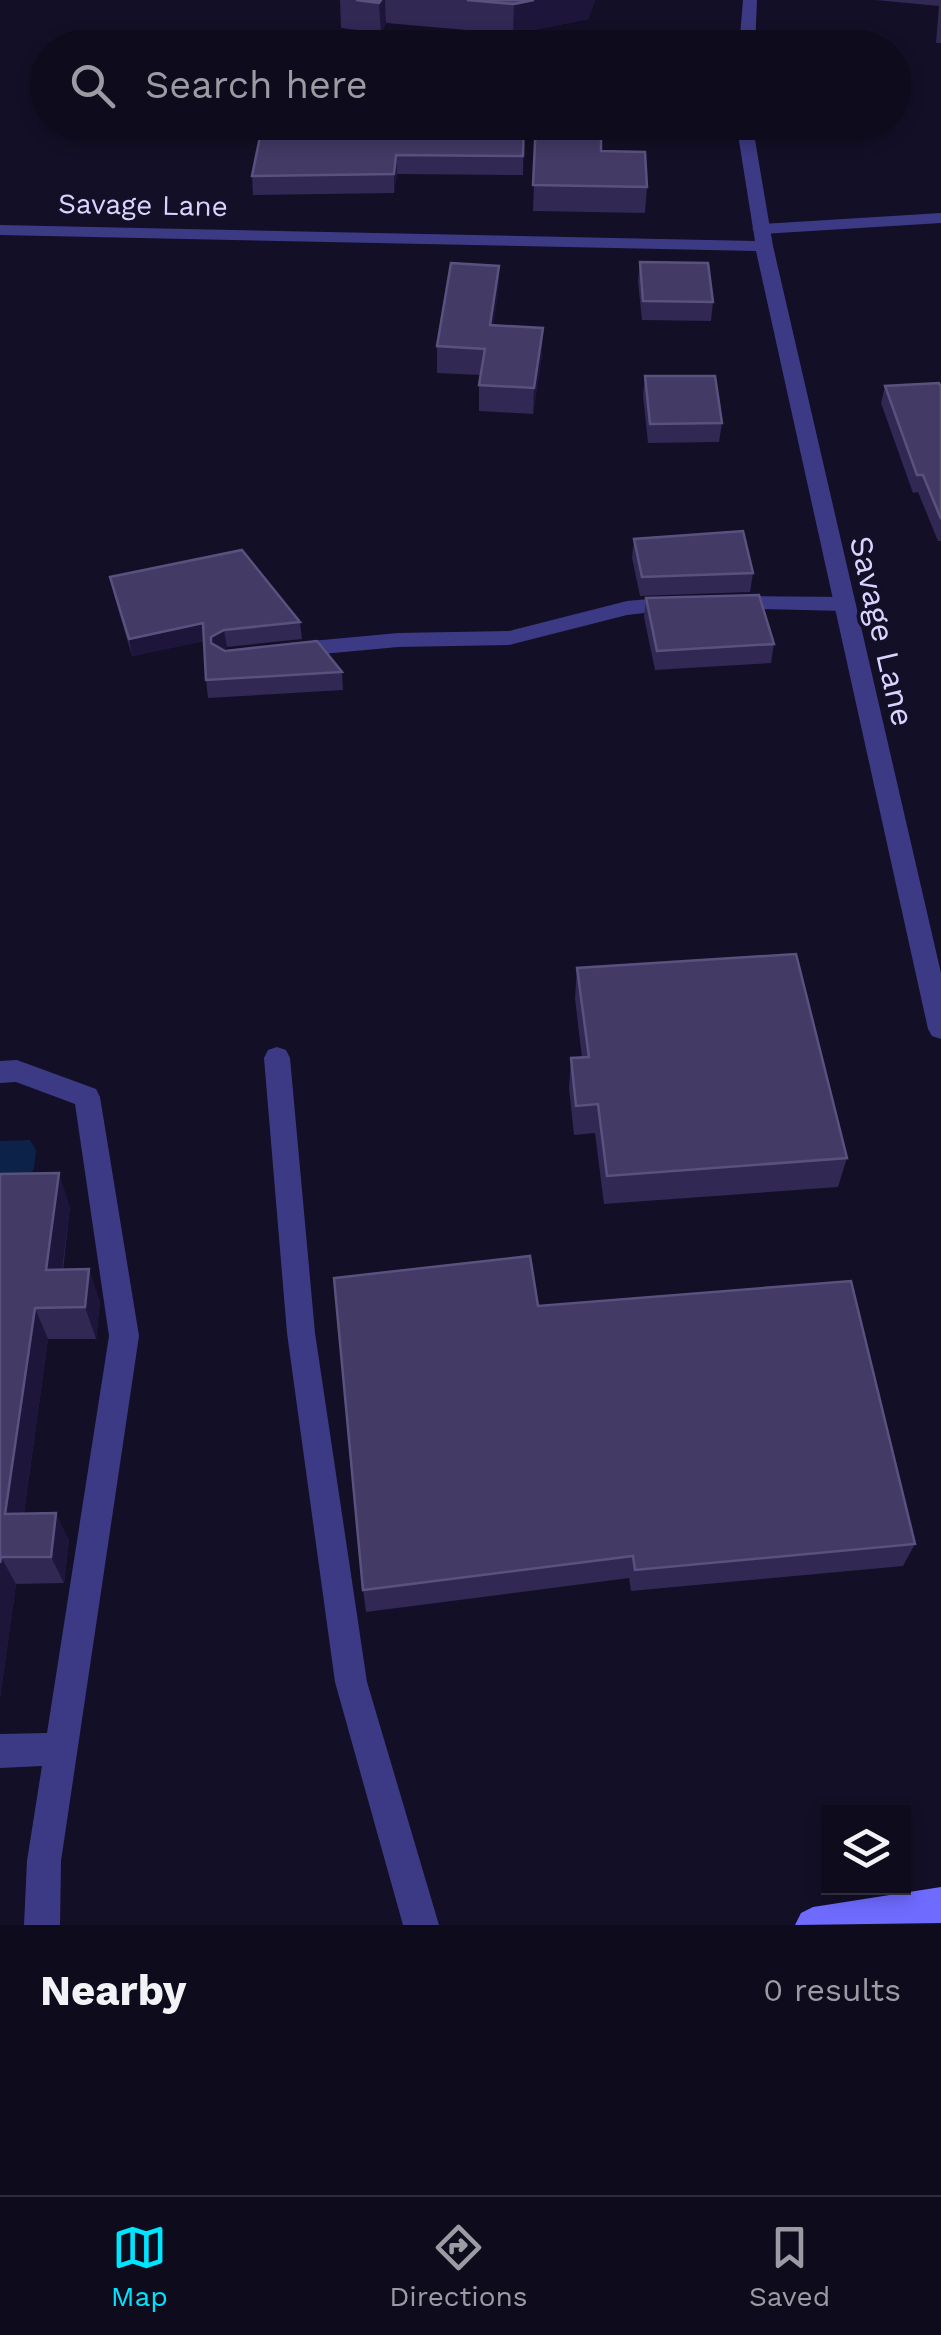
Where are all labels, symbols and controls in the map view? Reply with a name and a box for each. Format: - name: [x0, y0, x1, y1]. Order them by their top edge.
- search box: [30, 30, 911, 140]
- icon: search: [65, 58, 120, 113]
- text: Search here: [145, 63, 368, 107]
- street label: Savage Lane: [58, 187, 228, 223]
- street label: Savage Lane: [842, 532, 922, 730]
- map controls: [821, 1805, 911, 1895]
- button: layers: [821, 1805, 911, 1895]
- text: Nearby: [40, 1966, 187, 2015]
- text: 0 results: [763, 1971, 901, 2009]
- tab: Map: [111, 2220, 168, 2313]
- tab: Directions: [389, 2220, 528, 2313]
- tab: Saved: [749, 2220, 830, 2313]

